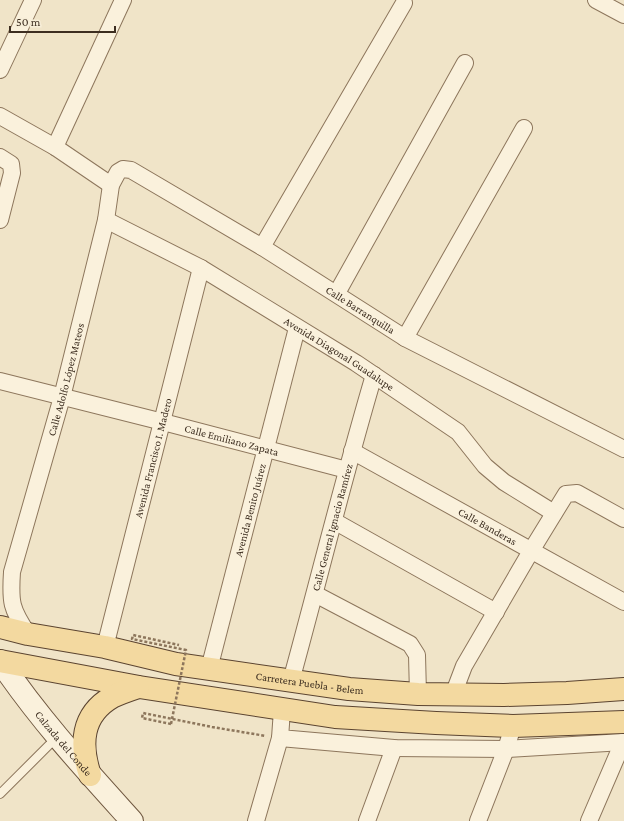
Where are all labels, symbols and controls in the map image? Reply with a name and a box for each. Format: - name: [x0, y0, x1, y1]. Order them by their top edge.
- scale bar: [10, 8, 115, 34]
- text: 50 m: [16, 15, 41, 29]
- street label: Calle Barranquilla: [324, 283, 397, 336]
- street label: Avenida Diagonal Guadalupe: [282, 314, 396, 393]
- street label: Calle Adolfo López Mateos: [45, 322, 86, 437]
- street label: Avenida Francisco I. Madero: [132, 396, 174, 519]
- street label: Calle Emiliano Zapata: [183, 422, 280, 458]
- street label: Avenida Benito Juárez: [232, 462, 268, 558]
- street label: Calle General Ignacio Ramírez: [309, 462, 355, 592]
- street label: Calle Banderas: [456, 505, 519, 547]
- street label: Carretera Puebla - Belem: [255, 670, 364, 696]
- street label: Calzada del Conde: [33, 708, 94, 778]

